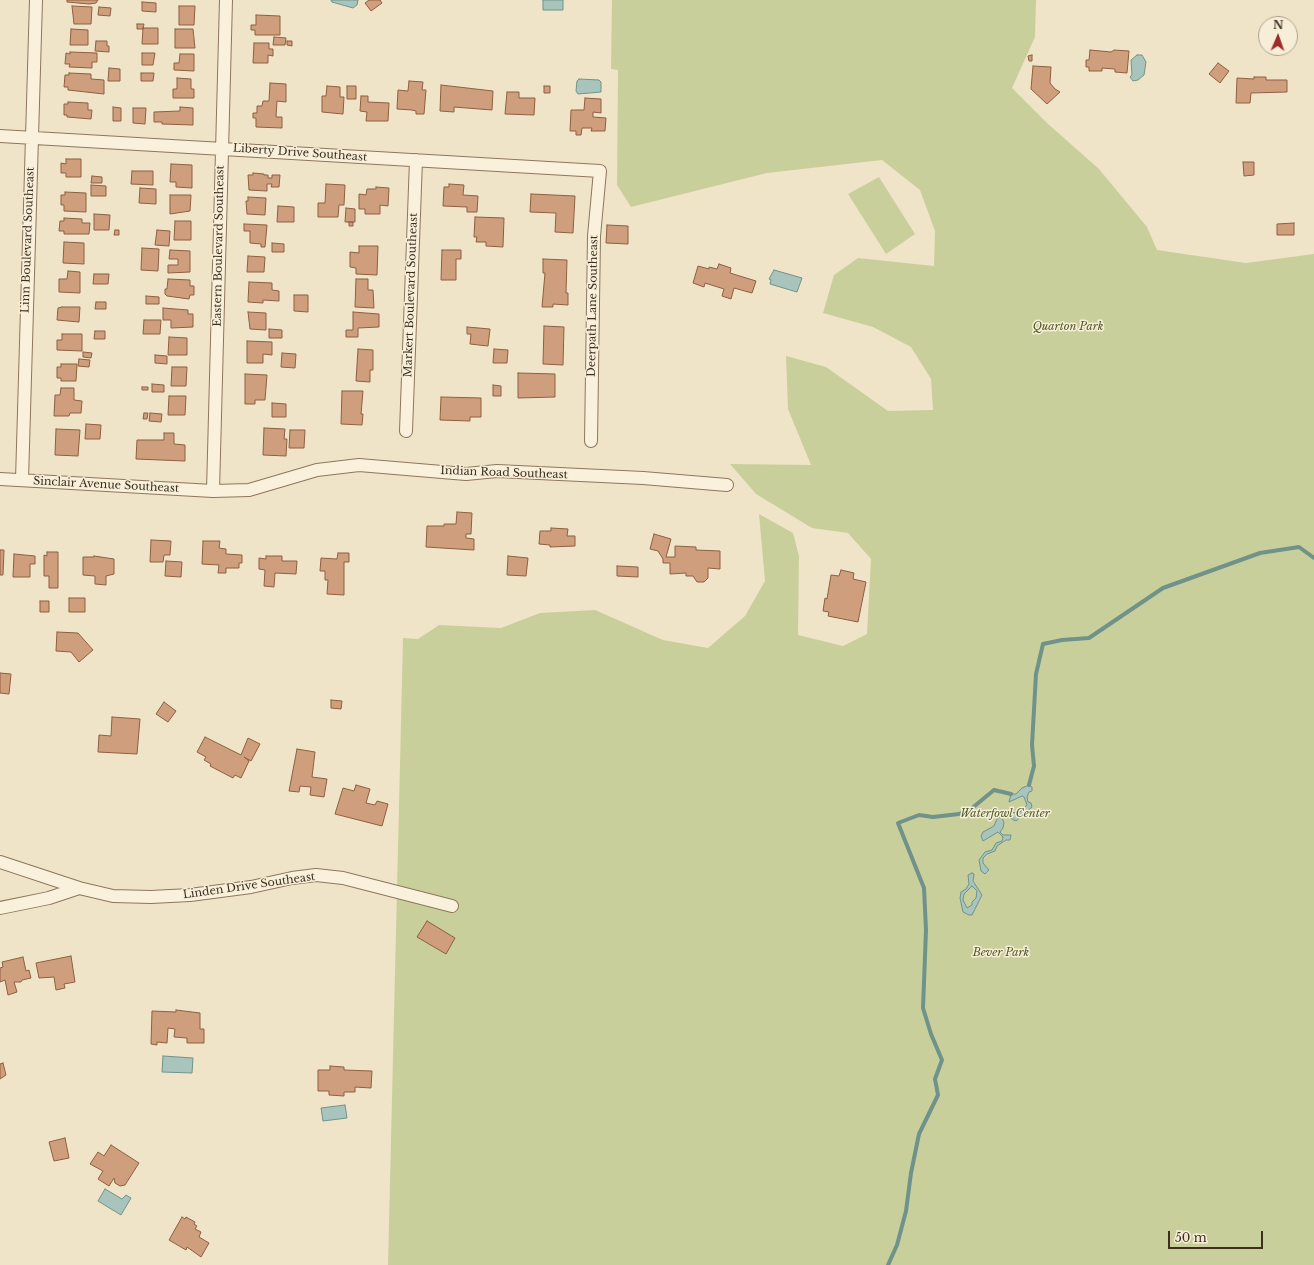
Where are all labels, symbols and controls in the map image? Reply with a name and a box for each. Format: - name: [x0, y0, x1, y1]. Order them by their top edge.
- north arrow: [1258, 16, 1298, 56]
- text: N: [1273, 18, 1284, 32]
- street label: Liberty Drive Southeast: [233, 142, 367, 164]
- street label: Eastern Boulevard Southeast: [211, 165, 227, 327]
- street label: Linn Boulevard Southeast: [19, 167, 37, 313]
- street label: Markert Boulevard Southeast: [402, 212, 420, 378]
- street label: Deerpath Lane Southeast: [585, 235, 601, 377]
- park label: Quarton Park: [1033, 320, 1103, 334]
- street label: Indian Road Southeast: [440, 464, 568, 482]
- street label: Sinclair Avenue Southeast: [33, 475, 179, 495]
- park label: Waterfowl Center: [960, 807, 1050, 821]
- street label: Linden Drive Southeast: [182, 870, 316, 902]
- park label: Bever Park: [973, 946, 1029, 960]
- scale bar: [1170, 1223, 1265, 1249]
- text: 50 m: [1175, 1230, 1207, 1245]

